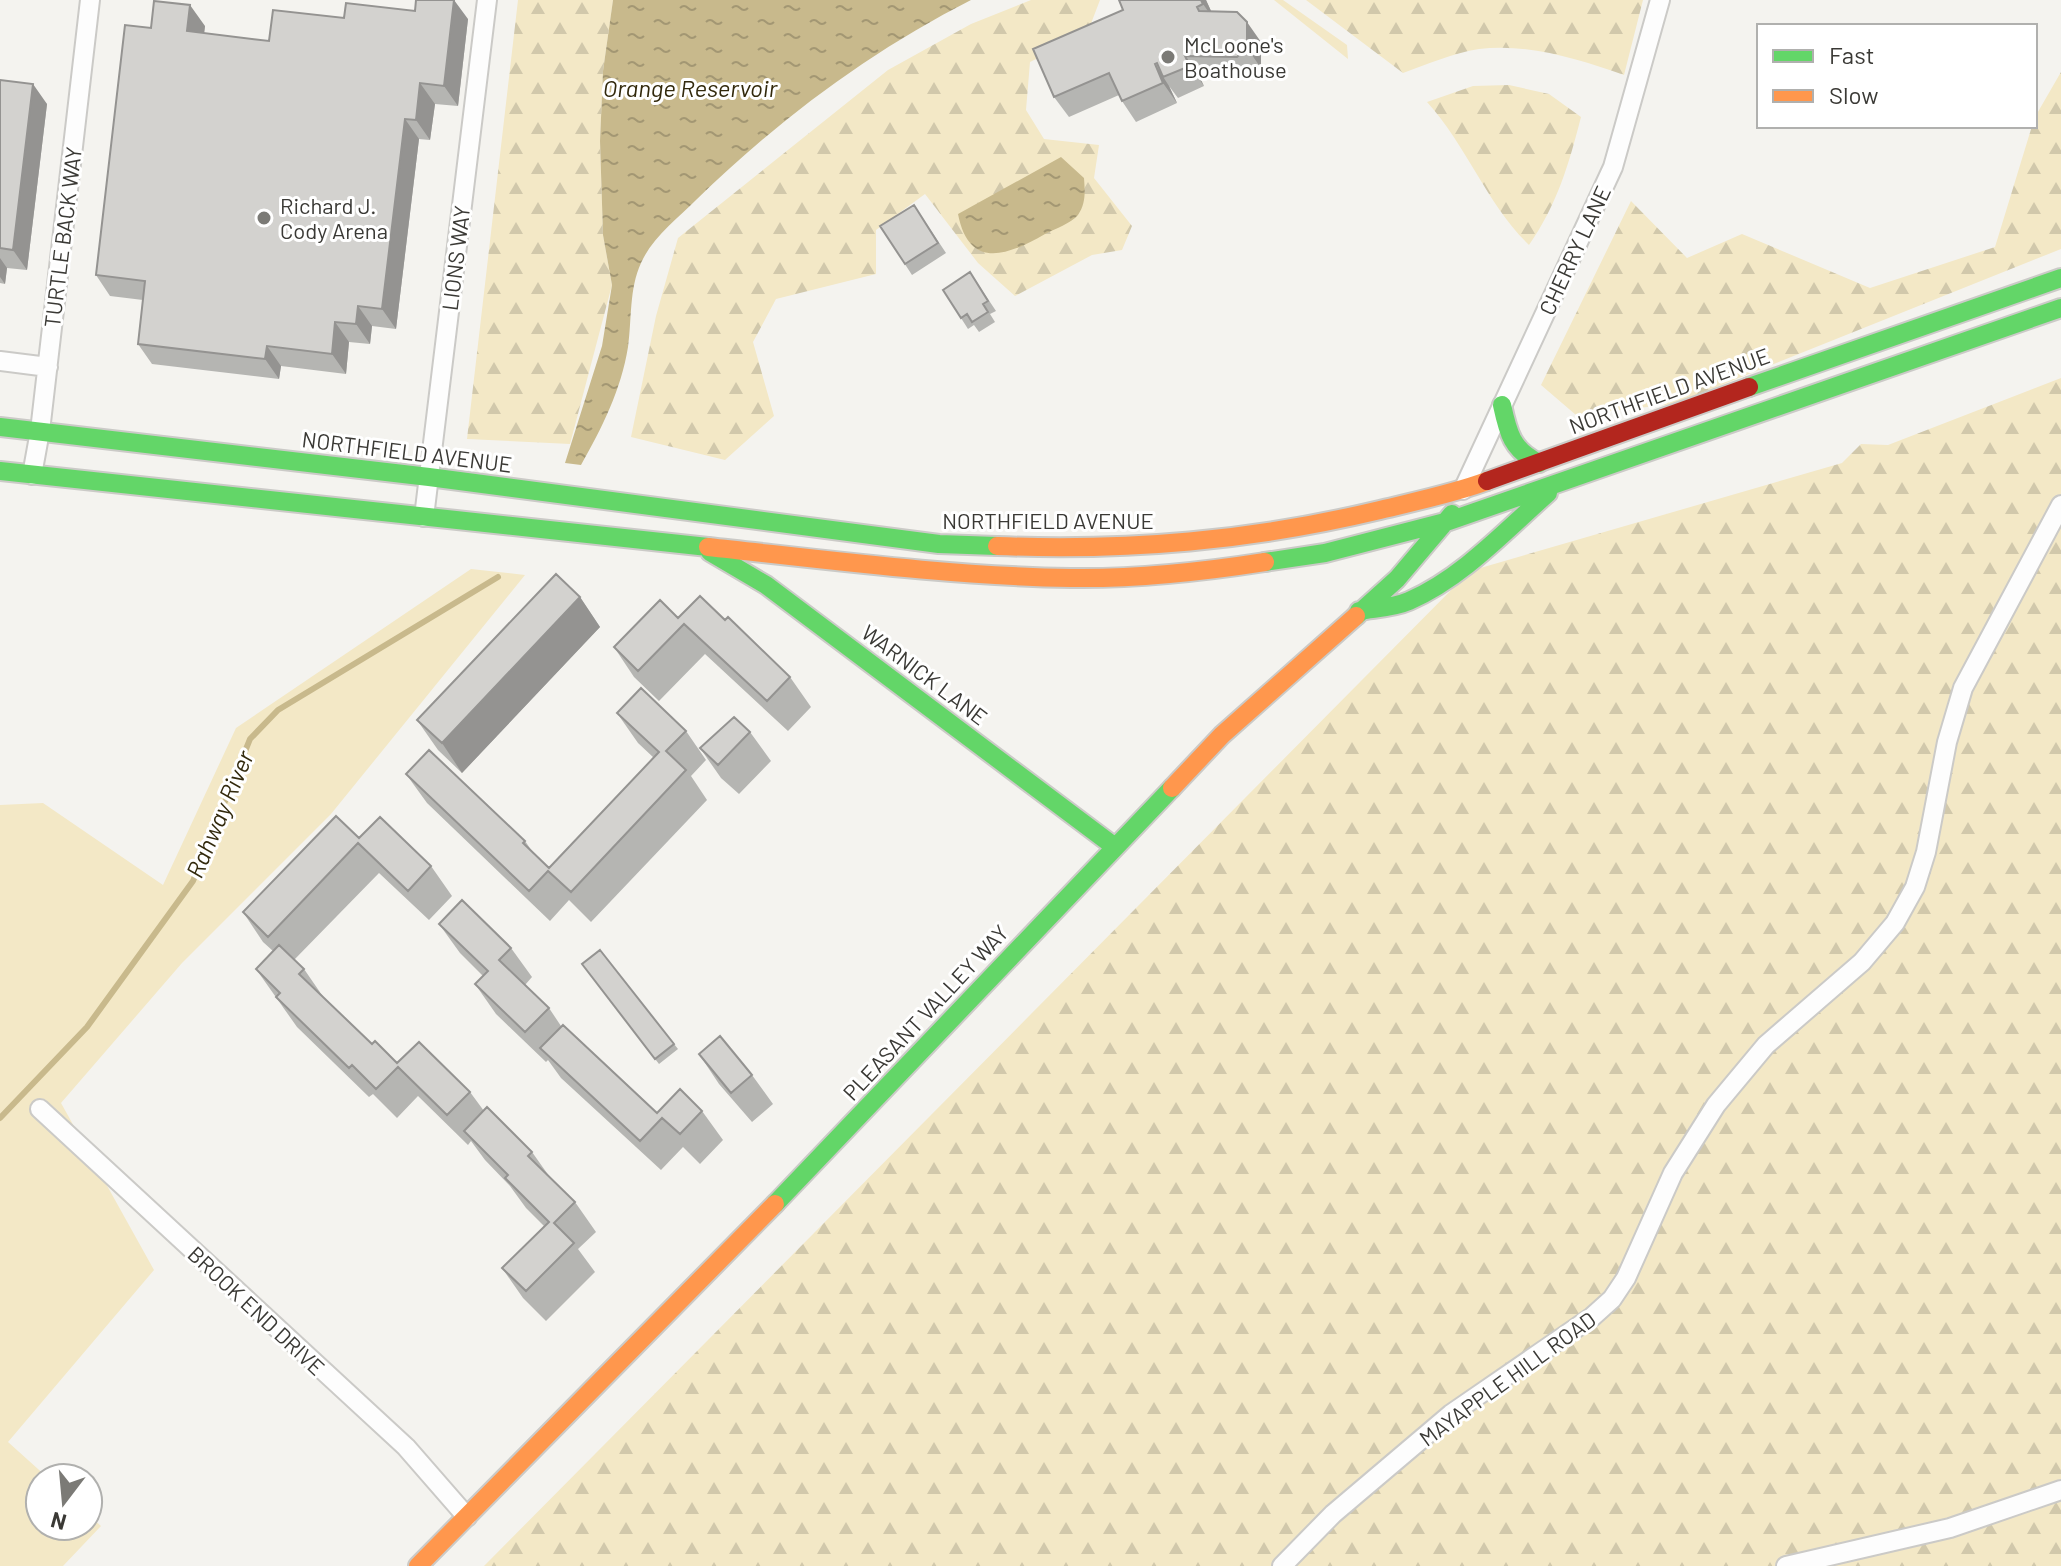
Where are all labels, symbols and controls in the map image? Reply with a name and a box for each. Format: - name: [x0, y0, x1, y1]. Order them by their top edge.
- legend: [1757, 24, 2037, 128]
- place label: McLoone's Boathouse: [1184, 31, 1287, 82]
- text: Fast: [1829, 40, 1874, 69]
- marker: McLoone's Boathouse: [1159, 48, 1177, 66]
- water label: Orange Reservoir: [603, 73, 779, 102]
- text: Slow: [1829, 80, 1878, 109]
- street label: TURTLE BACK WAY: [38, 145, 86, 329]
- street label: CHERRY LANE: [1533, 181, 1615, 319]
- place label: Richard J. Cody Arena: [280, 192, 388, 243]
- street label: LIONS WAY: [436, 204, 474, 312]
- marker: Richard J. Cody Arena: [255, 209, 273, 227]
- street label: NORTHFIELD AVENUE: [1565, 342, 1773, 438]
- street label: NORTHFIELD AVENUE: [300, 425, 514, 477]
- street label: NORTHFIELD AVENUE: [942, 507, 1154, 533]
- street label: WARNICK LANE: [857, 618, 993, 730]
- water label: Rahway River: [179, 745, 259, 882]
- street label: PLEASANT VALLEY WAY: [837, 919, 1013, 1105]
- street label: BROOK END DRIVE: [183, 1240, 331, 1380]
- street label: MAYAPPLE HILL ROAD: [1414, 1305, 1600, 1451]
- north arrow: [24, 1462, 104, 1542]
- text: N: [48, 1508, 69, 1537]

